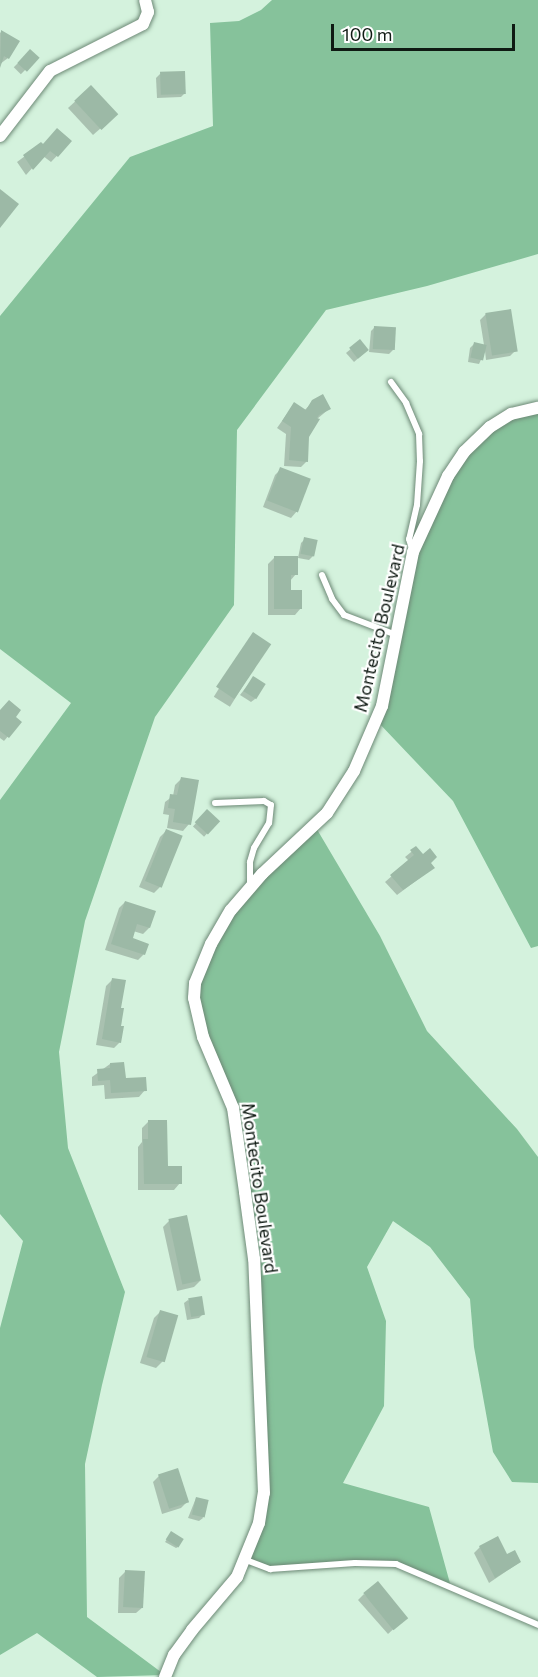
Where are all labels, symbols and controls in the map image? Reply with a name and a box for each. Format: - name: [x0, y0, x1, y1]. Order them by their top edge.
- scale bar: [334, 12, 518, 50]
- text: 100 m: [342, 23, 392, 45]
- street label: Montecito Boulevard: [349, 542, 409, 714]
- street label: Montecito Boulevard: [237, 1101, 283, 1275]

